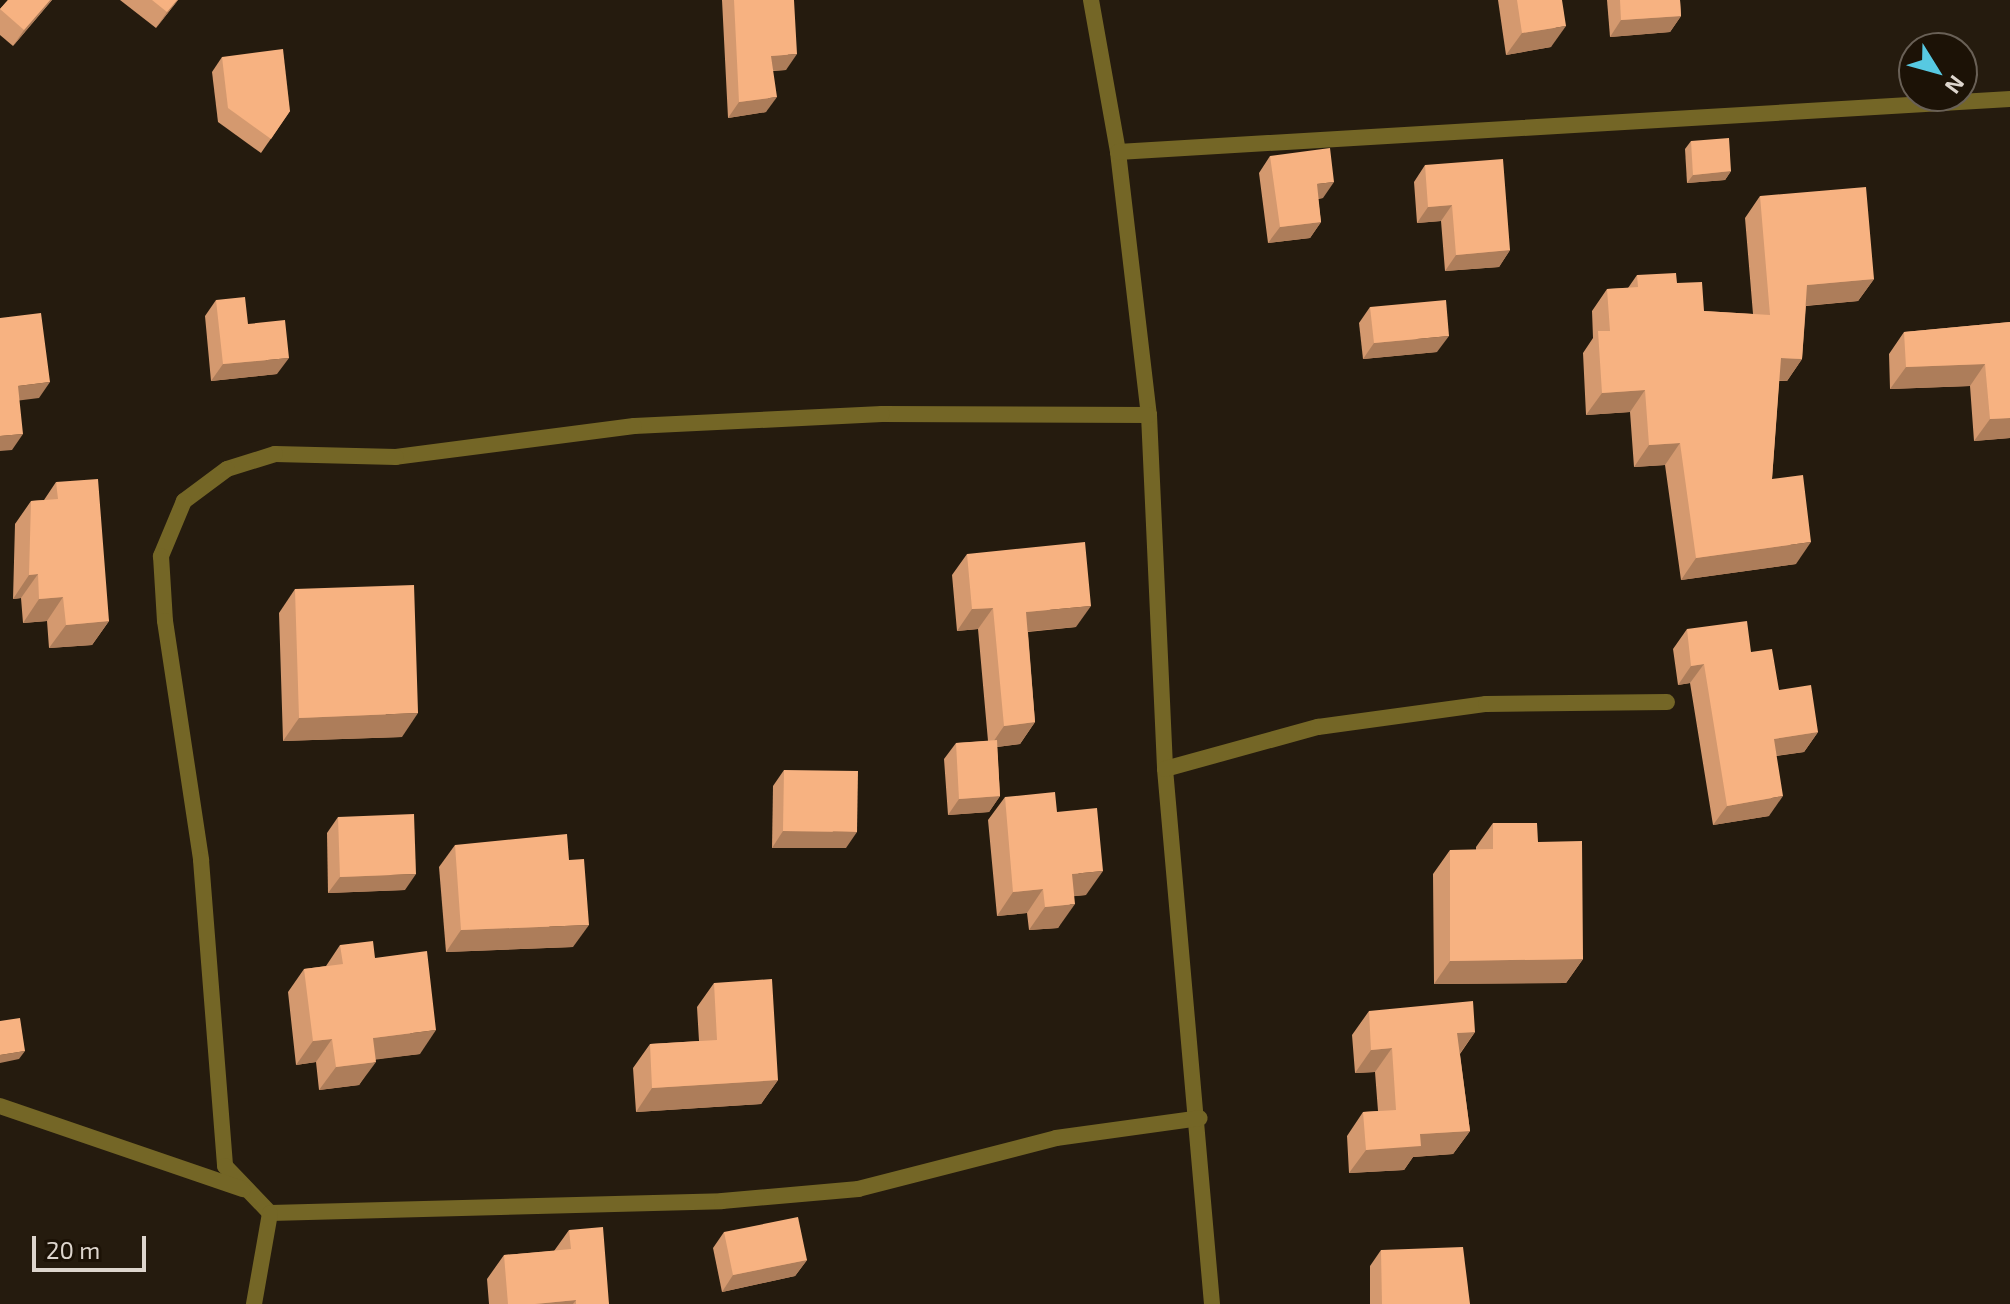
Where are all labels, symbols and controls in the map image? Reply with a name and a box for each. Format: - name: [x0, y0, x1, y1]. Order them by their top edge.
- north arrow: [1898, 32, 1978, 112]
- text: N: [1940, 71, 1971, 99]
- scale bar: [36, 1220, 150, 1270]
- text: 20 m: [46, 1235, 100, 1264]

